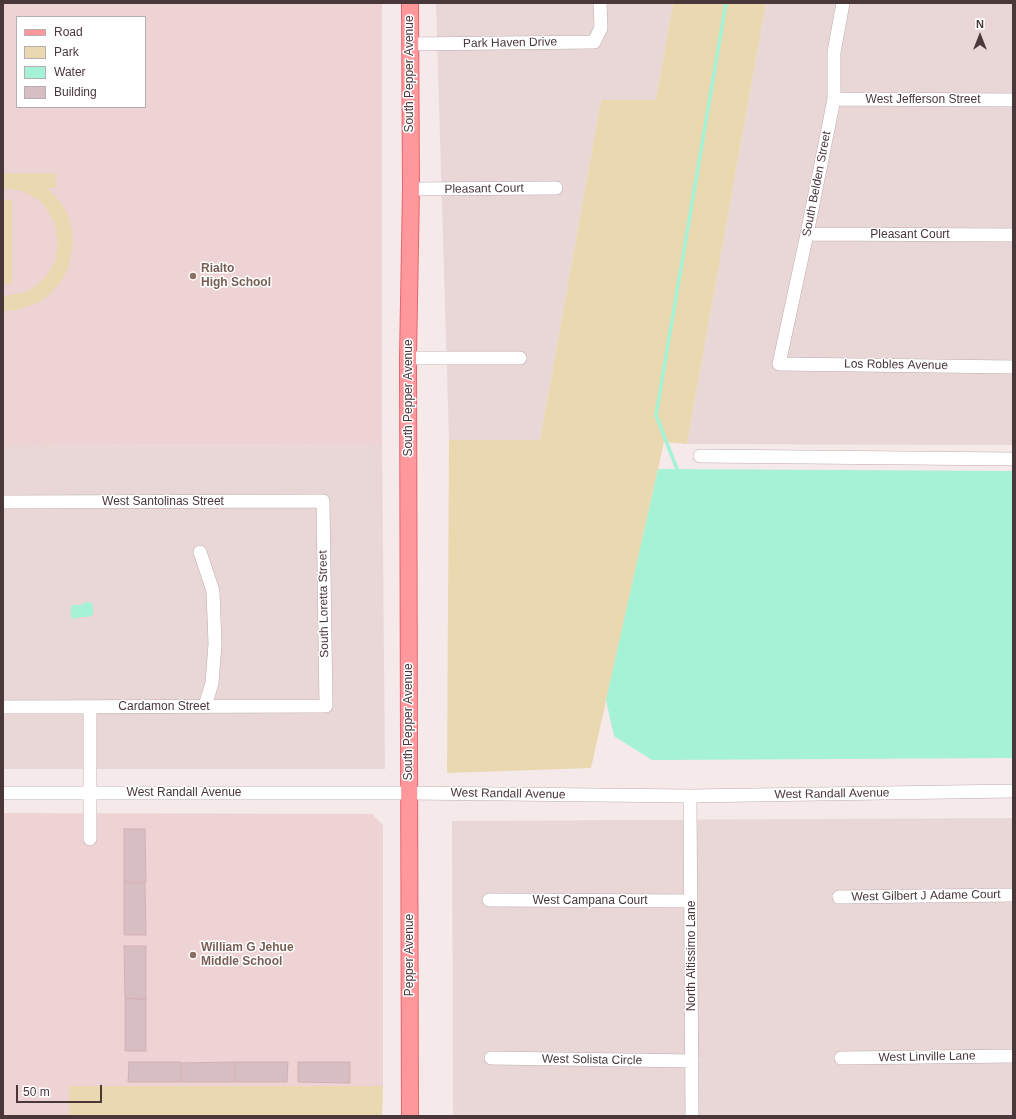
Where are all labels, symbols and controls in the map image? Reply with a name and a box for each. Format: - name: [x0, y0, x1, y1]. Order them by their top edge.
- street label: South Pepper Avenue: [403, 15, 417, 133]
- legend: [16, 16, 146, 108]
- north arrow: [960, 16, 1000, 56]
- text: N: [976, 18, 984, 30]
- text: Road: [54, 25, 83, 39]
- street label: Park Haven Drive: [463, 35, 557, 51]
- text: Park: [54, 45, 79, 59]
- text: Water: [54, 65, 86, 79]
- text: Building: [54, 85, 97, 99]
- street label: West Jefferson Street: [866, 93, 980, 107]
- street label: South Belden Street: [800, 130, 834, 238]
- street label: Pleasant Court: [444, 181, 524, 197]
- street label: Pleasant Court: [870, 228, 950, 242]
- place label: Rialto High School: [201, 262, 271, 290]
- marker: Rialto High School: [188, 271, 198, 281]
- street label: South Pepper Avenue: [402, 339, 416, 457]
- street label: Los Robles Avenue: [844, 357, 948, 373]
- street label: West Santolinas Street: [102, 495, 224, 509]
- street label: South Loretta Street: [316, 550, 332, 658]
- street label: South Pepper Avenue: [402, 663, 416, 781]
- street label: Cardamon Street: [118, 700, 210, 714]
- street label: West Randall Avenue: [127, 786, 241, 800]
- street label: West Randall Avenue: [450, 786, 566, 802]
- street label: West Randall Avenue: [774, 786, 890, 802]
- street label: West Gilbert J Adame Court: [851, 887, 1001, 905]
- street label: West Campana Court: [532, 894, 648, 908]
- street label: North Altissimo Lane: [685, 901, 699, 1011]
- street label: Pepper Avenue: [403, 914, 417, 996]
- place label: William G Jehue Middle School: [201, 941, 294, 969]
- marker: William G Jehue Middle School: [188, 950, 198, 960]
- street label: West Linville Lane: [878, 1049, 976, 1065]
- street label: West Solista Circle: [542, 1052, 642, 1068]
- scale bar: [18, 1077, 104, 1103]
- text: 50 m: [23, 1085, 50, 1099]

